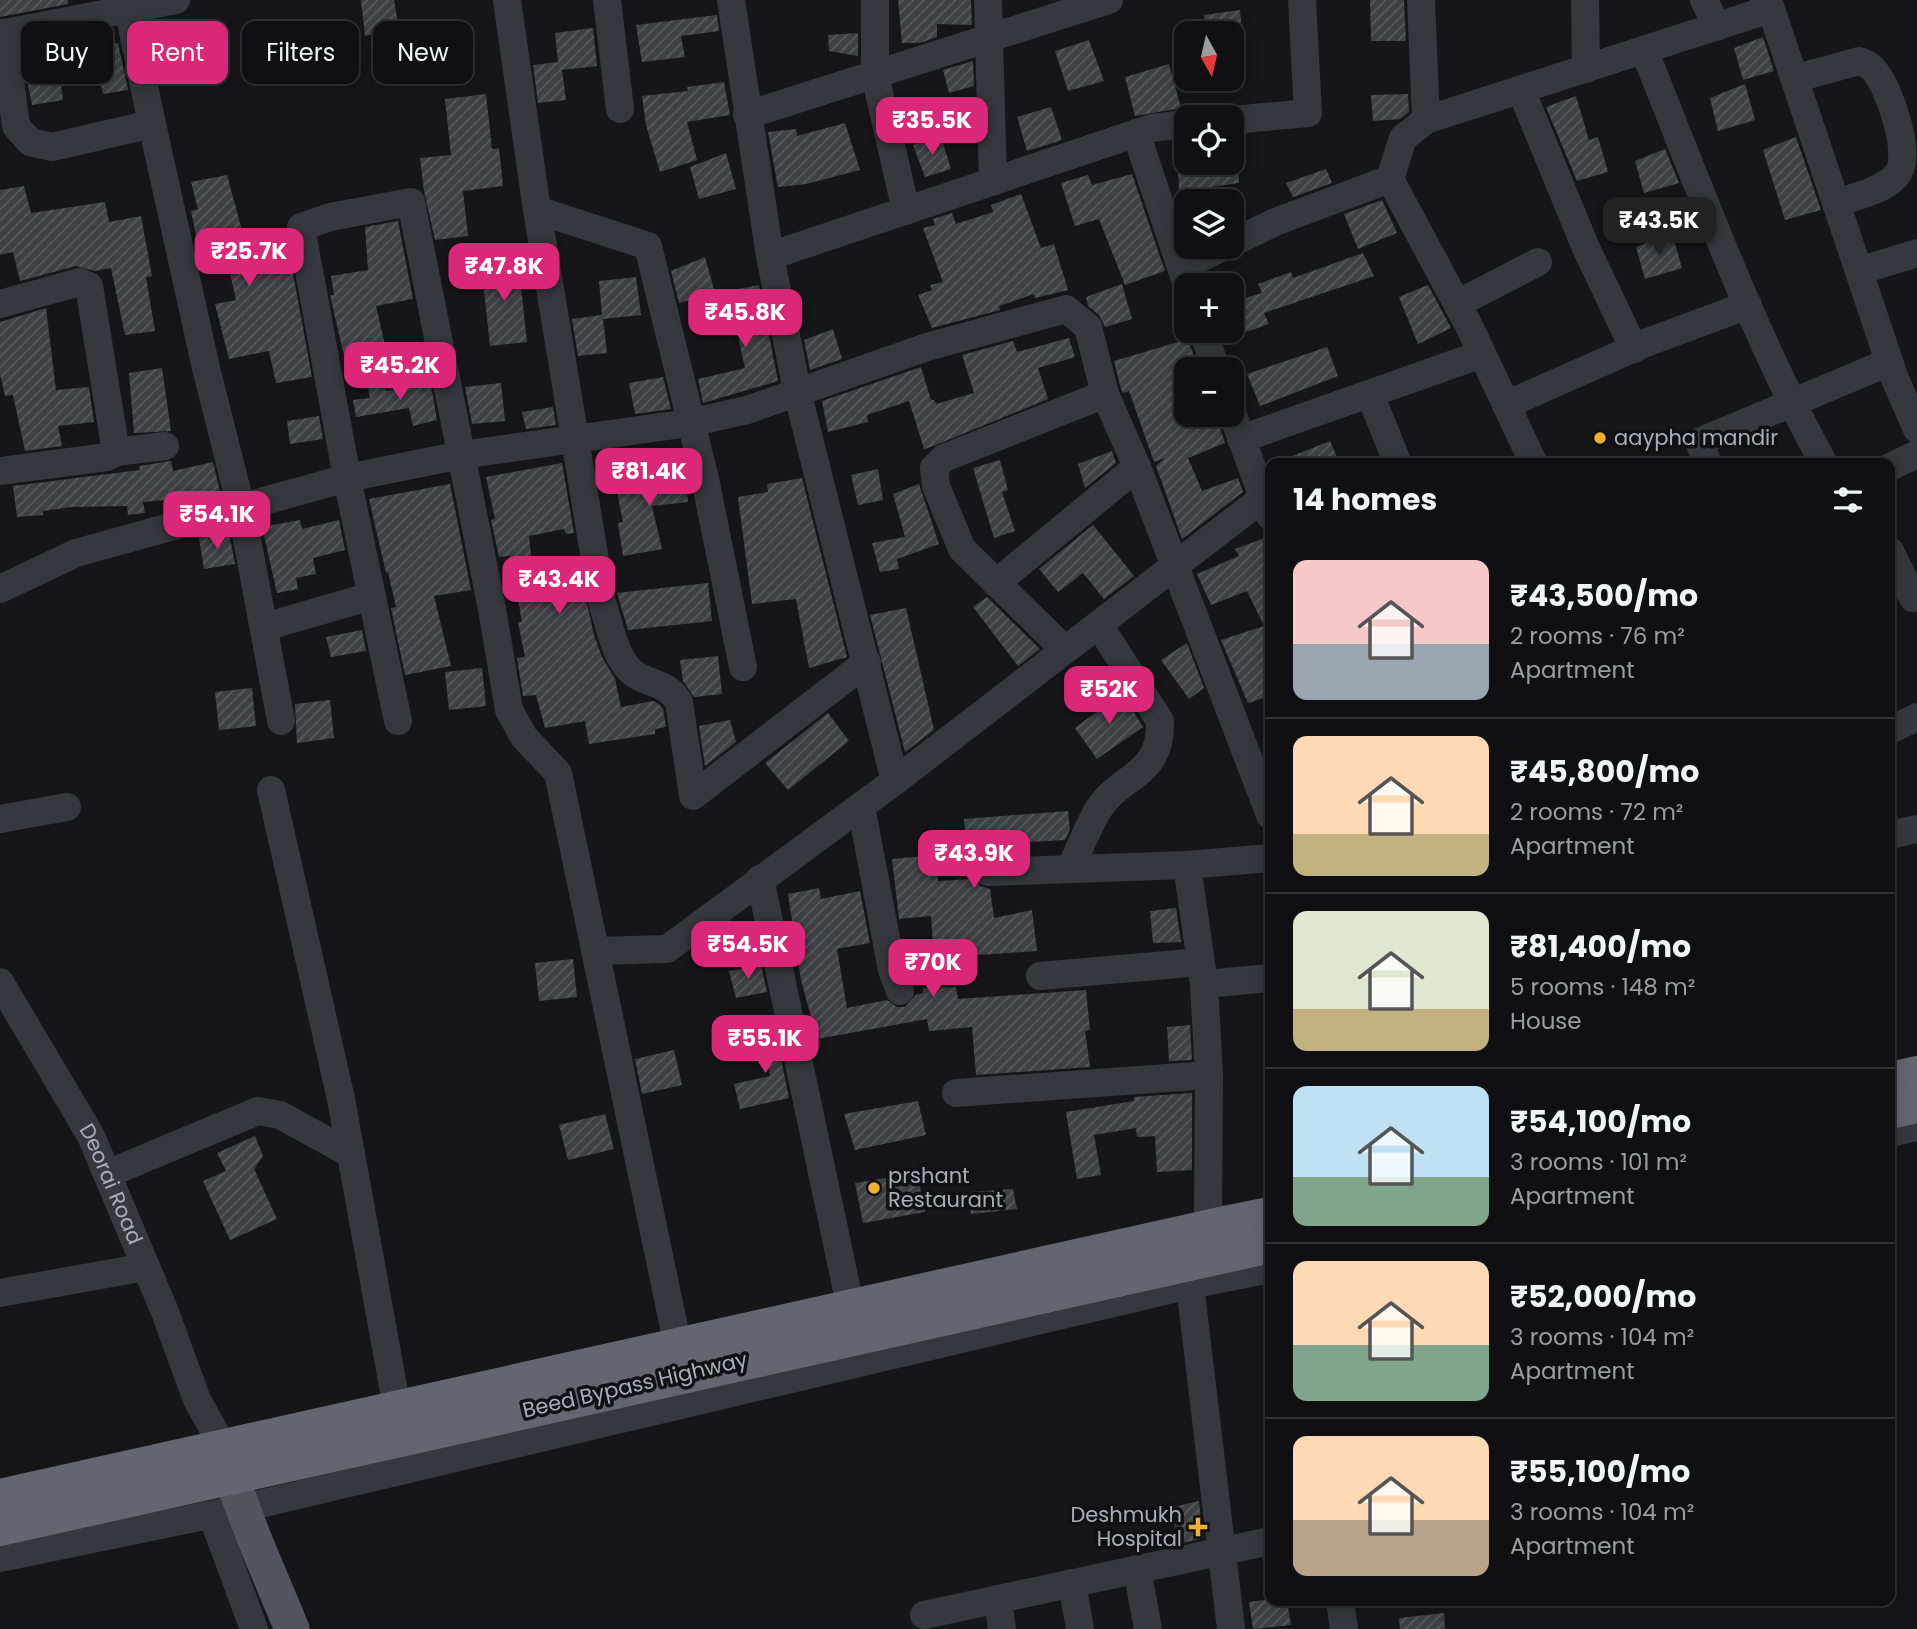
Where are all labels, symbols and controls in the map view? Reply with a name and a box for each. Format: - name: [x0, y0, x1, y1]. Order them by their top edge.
- chip: Buy: [21, 21, 113, 84]
- chip: Rent: [127, 21, 228, 84]
- chip: Filters: [242, 21, 359, 84]
- chip: New: [373, 21, 473, 84]
- north arrow: [1174, 21, 1244, 91]
- map controls: [1174, 21, 1244, 427]
- pin: ₹35.5K: [875, 97, 989, 157]
- text: ₹35.5K: [892, 104, 972, 136]
- button: locate: [1174, 105, 1244, 175]
- button: layers: [1174, 189, 1244, 259]
- pin: ₹43.5K: [1602, 198, 1716, 257]
- text: ₹43.5K: [1619, 204, 1699, 236]
- pin: ₹25.7K: [192, 229, 306, 288]
- text: ₹25.7K: [211, 235, 287, 267]
- pin: ₹47.8K: [447, 244, 561, 303]
- text: ₹47.8K: [464, 250, 544, 282]
- button: +: [1174, 273, 1244, 343]
- pin: ₹45.8K: [688, 290, 802, 349]
- text: ₹45.8K: [704, 296, 786, 328]
- pin: ₹45.2K: [343, 342, 457, 402]
- text: ₹45.2K: [360, 349, 440, 381]
- button: −: [1174, 357, 1244, 427]
- place label: aaypha mandir: [1614, 423, 1778, 452]
- marker: aaypha mandir: [1592, 430, 1608, 446]
- pin: ₹81.4K: [592, 448, 706, 508]
- text: ₹81.4K: [611, 455, 687, 487]
- text: 14 homes: [1293, 478, 1437, 521]
- icon: filters: [1829, 481, 1867, 519]
- pin: ₹54.1K: [160, 491, 274, 551]
- text: ₹54.1K: [179, 498, 255, 530]
- pin: ₹43.4K: [502, 556, 616, 616]
- text: ₹43.4K: [518, 563, 600, 595]
- text: ₹43,500/mo: [1510, 574, 1698, 617]
- icon: home: [1349, 588, 1433, 672]
- text: 2 rooms · 76 m²: [1510, 620, 1685, 652]
- text: Apartment: [1510, 654, 1635, 686]
- pin: ₹52K: [1068, 666, 1150, 726]
- text: ₹52K: [1080, 673, 1138, 705]
- text: ₹45,800/mo: [1510, 750, 1699, 793]
- icon: home: [1349, 764, 1433, 848]
- text: 2 rooms · 72 m²: [1510, 796, 1683, 828]
- pin: ₹43.9K: [917, 830, 1031, 890]
- text: Apartment: [1510, 830, 1635, 862]
- text: ₹43.9K: [934, 837, 1014, 869]
- pin: ₹54.5K: [691, 922, 805, 981]
- text: ₹81,400/mo: [1510, 925, 1691, 968]
- text: ₹54.5K: [707, 928, 789, 960]
- icon: home: [1349, 939, 1433, 1023]
- pin: ₹70K: [892, 940, 974, 999]
- text: ₹70K: [904, 946, 962, 978]
- text: 5 rooms · 148 m²: [1510, 971, 1695, 1003]
- text: House: [1510, 1005, 1582, 1037]
- pin: ₹55.1K: [708, 1016, 822, 1075]
- text: ₹55.1K: [728, 1022, 802, 1054]
- text: ₹54,100/mo: [1510, 1100, 1691, 1143]
- icon: home: [1349, 1114, 1433, 1198]
- street label: Deorai Road: [73, 1118, 150, 1249]
- text: 3 rooms · 101 m²: [1510, 1146, 1687, 1178]
- place label: prshant Restaurant: [888, 1161, 1003, 1214]
- marker: prshant Restaurant: [866, 1180, 882, 1196]
- text: Apartment: [1510, 1180, 1635, 1212]
- text: ₹52,000/mo: [1510, 1275, 1696, 1318]
- icon: home: [1349, 1289, 1433, 1373]
- text: 3 rooms · 104 m²: [1510, 1321, 1694, 1353]
- street label: Beed Bypass Highway: [520, 1344, 750, 1425]
- text: Apartment: [1510, 1355, 1635, 1387]
- text: ₹55,100/mo: [1510, 1450, 1690, 1493]
- icon: home: [1349, 1464, 1433, 1548]
- text: 3 rooms · 104 m²: [1510, 1496, 1694, 1528]
- place label: Deshmukh Hospital: [1070, 1500, 1182, 1553]
- marker: Deshmukh Hospital: [1188, 1517, 1208, 1537]
- text: Apartment: [1510, 1530, 1635, 1562]

